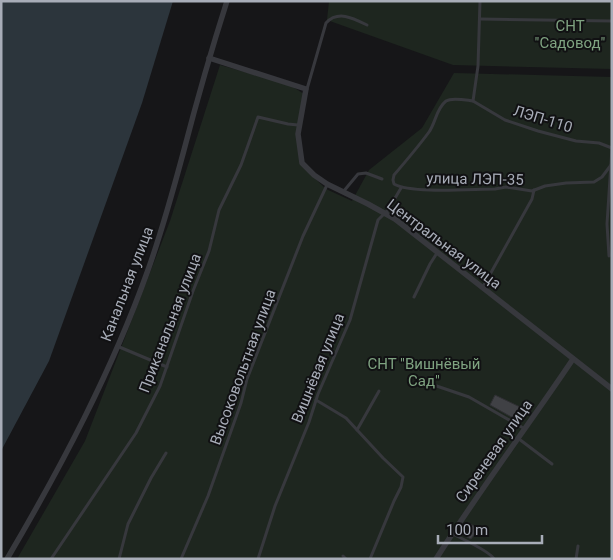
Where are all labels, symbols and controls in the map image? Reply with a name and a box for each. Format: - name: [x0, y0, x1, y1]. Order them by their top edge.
- park label: СНТ "Садовод": [535, 17, 606, 52]
- street label: ЛЭП-110: [511, 101, 575, 137]
- street label: улица ЛЭП-35: [426, 169, 524, 189]
- street label: Центральная улица: [383, 195, 505, 293]
- street label: Канальная улица: [97, 224, 157, 344]
- street label: Приканальная улица: [135, 251, 205, 395]
- street label: Высоковольтная улица: [206, 287, 280, 447]
- street label: Вишнёвая улица: [288, 311, 348, 425]
- park label: СНТ "Вишнёвый Сад": [367, 355, 481, 390]
- street label: Сиреневая улица: [452, 396, 536, 506]
- scale bar: [438, 512, 542, 544]
- text: 100 m: [446, 521, 488, 539]

